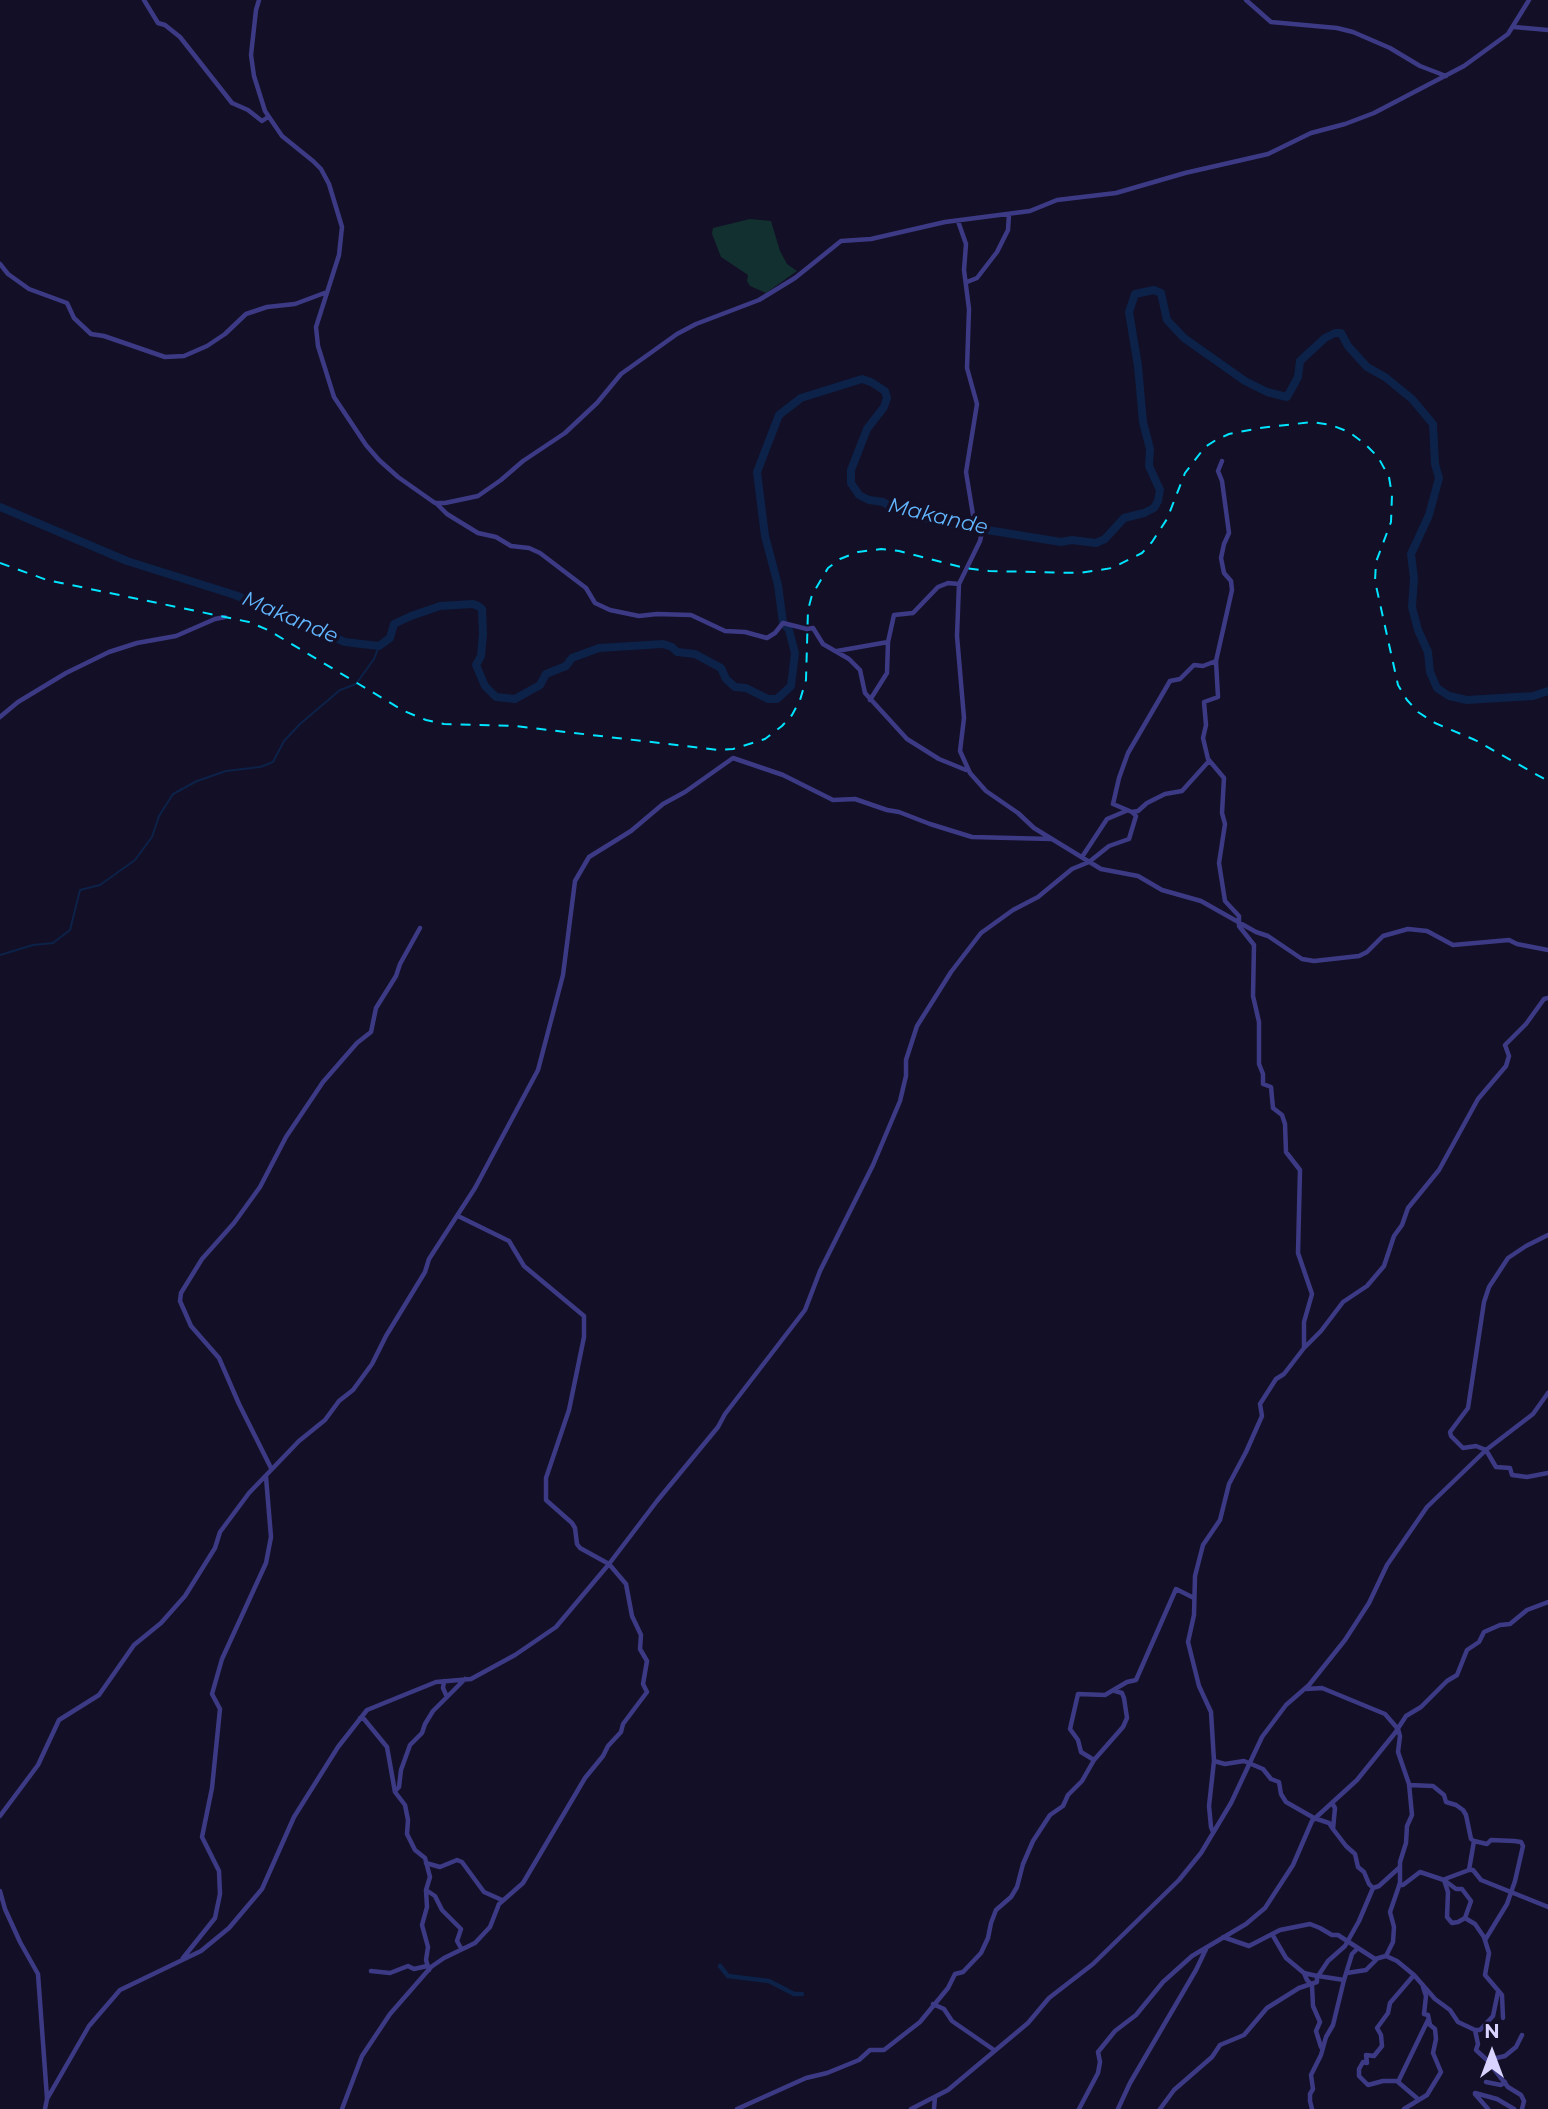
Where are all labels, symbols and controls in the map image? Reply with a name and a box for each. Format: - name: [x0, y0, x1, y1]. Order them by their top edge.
- water label: Makande: [886, 493, 990, 541]
- water label: Makande: [238, 587, 342, 649]
- north arrow: [1457, 2018, 1527, 2088]
- text: N: [1484, 2020, 1500, 2043]

